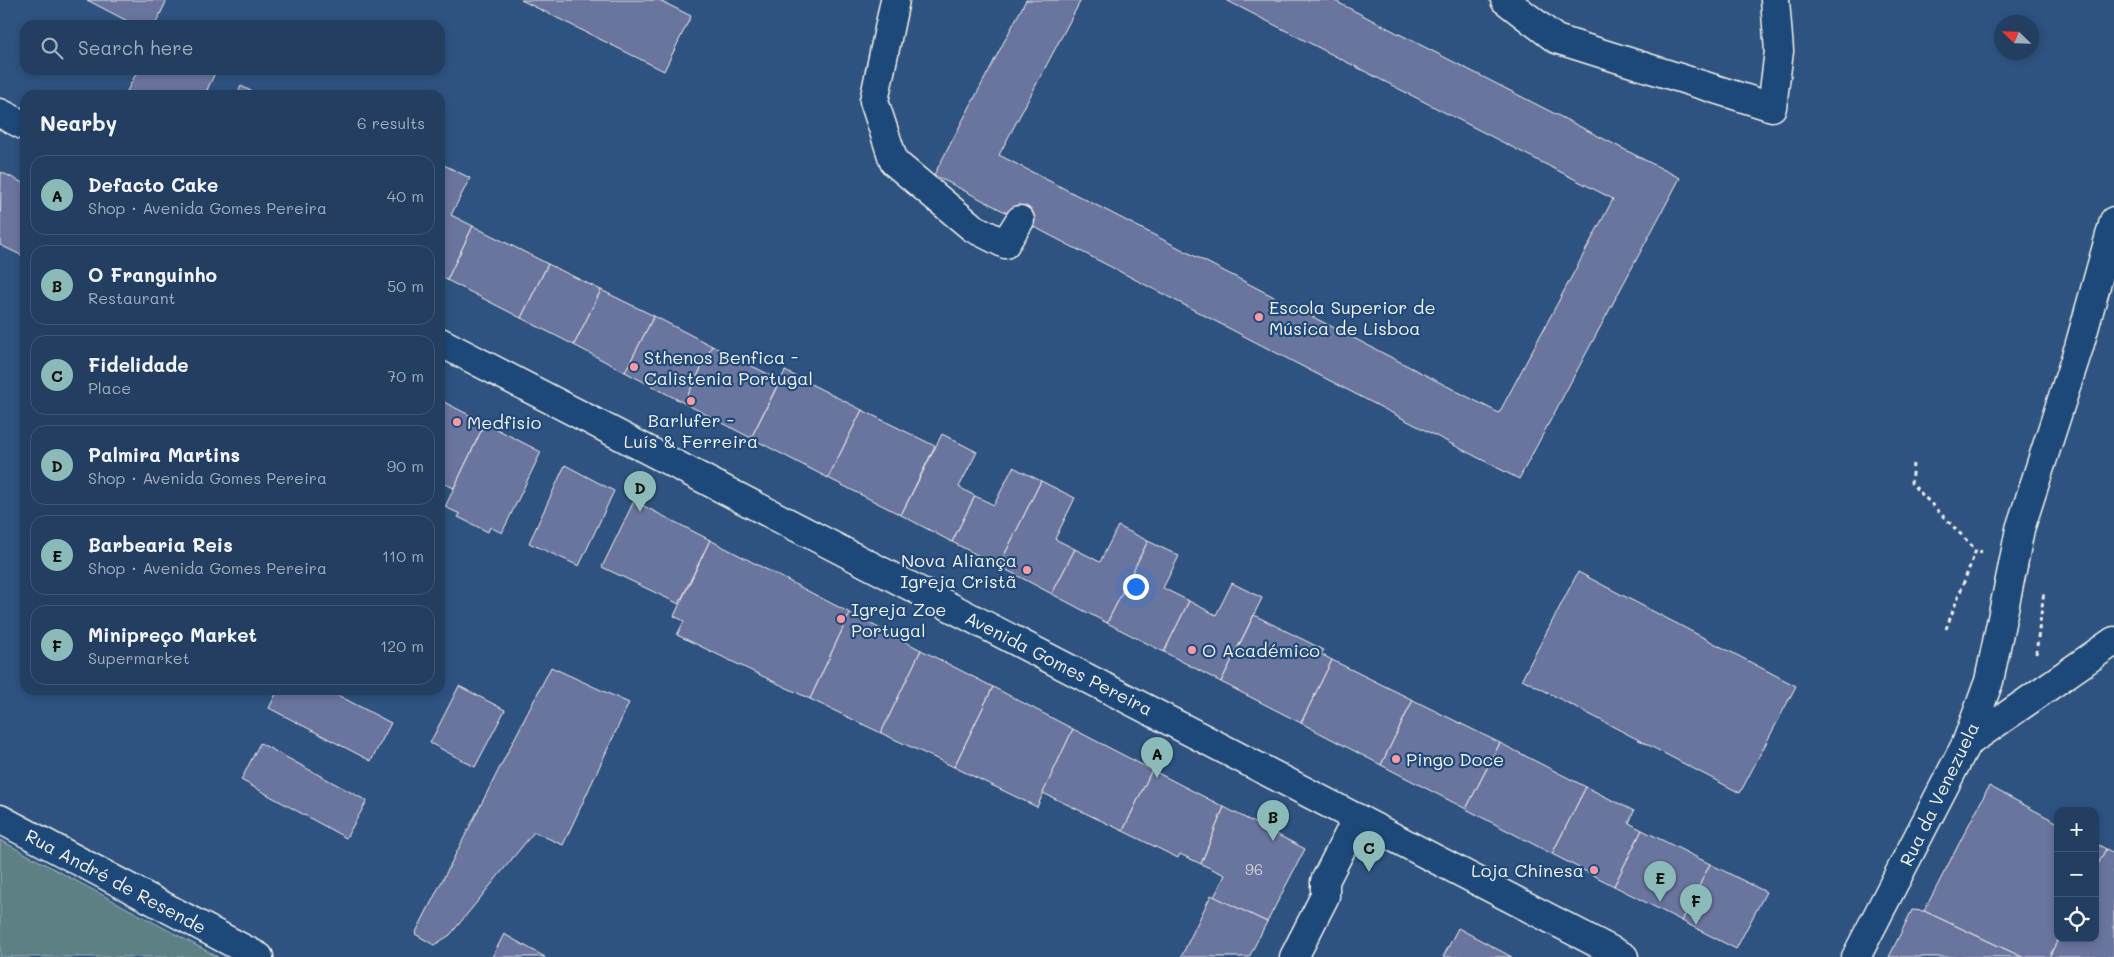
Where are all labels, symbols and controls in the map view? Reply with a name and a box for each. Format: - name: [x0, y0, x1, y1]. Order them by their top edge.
- north arrow: [1994, 15, 2039, 60]
- search box: [20, 20, 445, 75]
- icon: search: [38, 34, 66, 62]
- text: Search here: [78, 35, 194, 60]
- text: Nearby: [40, 109, 117, 136]
- text: 6 results: [357, 112, 425, 133]
- text: Defacto Cake: [88, 172, 218, 197]
- text: A: [51, 185, 63, 206]
- text: 40 m: [387, 185, 424, 206]
- text: Shop · Avenida Gomes Pereira: [88, 197, 327, 218]
- text: O Franguinho: [88, 262, 217, 287]
- text: B: [52, 275, 62, 296]
- text: 50 m: [387, 275, 424, 296]
- text: Restaurant: [88, 287, 176, 308]
- place label: Escola Superior de Música de Lisboa: [1269, 295, 1436, 340]
- marker: Escola Superior de Música de Lisboa: [1253, 311, 1265, 323]
- place label: Sthenos Benfica - Calistenia Portugal: [644, 345, 813, 390]
- text: Fidelidade: [88, 352, 189, 377]
- marker: Sthenos Benfica - Calistenia Portugal: [628, 361, 640, 373]
- text: C: [51, 365, 63, 386]
- text: 70 m: [387, 365, 424, 386]
- text: Place: [88, 377, 131, 398]
- marker: Barlufer - Luís & Ferreira: [685, 395, 697, 407]
- place label: Barlufer - Luís & Ferreira: [624, 408, 758, 453]
- place label: Medfisio: [467, 410, 542, 434]
- marker: Medfisio: [451, 416, 463, 428]
- text: Palmira Martins: [88, 442, 240, 467]
- text: D: [51, 455, 63, 476]
- text: 90 m: [387, 455, 424, 476]
- text: Shop · Avenida Gomes Pereira: [88, 467, 327, 488]
- pin: D: [624, 471, 656, 512]
- text: Barbearia Reis: [88, 532, 233, 557]
- text: E: [52, 545, 62, 566]
- text: 110 m: [382, 545, 424, 566]
- place label: Nova Aliança Igreja Cristã: [900, 548, 1017, 593]
- text: Shop · Avenida Gomes Pereira: [88, 557, 327, 578]
- marker: Nova Aliança Igreja Cristã: [1021, 564, 1033, 576]
- your location: [1123, 574, 1149, 600]
- place label: Igreja Zoe Portugal: [851, 597, 946, 642]
- street label: Avenida Gomes Pereira: [961, 605, 1157, 721]
- marker: Igreja Zoe Portugal: [835, 613, 847, 625]
- text: Minipreço Market: [88, 622, 257, 647]
- text: F: [52, 635, 62, 656]
- text: 120 m: [380, 635, 424, 656]
- place label: O Académico: [1202, 638, 1320, 662]
- marker: O Académico: [1186, 644, 1198, 656]
- text: Supermarket: [88, 647, 190, 668]
- street label: Rua da Venezuela: [1894, 718, 1984, 870]
- pin: A: [1141, 737, 1173, 778]
- place label: Pingo Doce: [1406, 747, 1504, 771]
- marker: Pingo Doce: [1390, 753, 1402, 765]
- pin: B: [1257, 800, 1289, 841]
- map controls: [2054, 807, 2099, 942]
- button: +: [2054, 807, 2099, 852]
- street label: Rua André de Resende: [21, 823, 211, 939]
- pin: C: [1353, 831, 1385, 872]
- button: −: [2054, 852, 2099, 897]
- place label: Loja Chinesa: [1471, 858, 1584, 882]
- house number: 96: [1245, 859, 1263, 879]
- pin: E: [1644, 861, 1676, 902]
- marker: Loja Chinesa: [1588, 864, 1600, 876]
- pin: F: [1680, 884, 1712, 925]
- button: locate: [2054, 897, 2099, 942]

